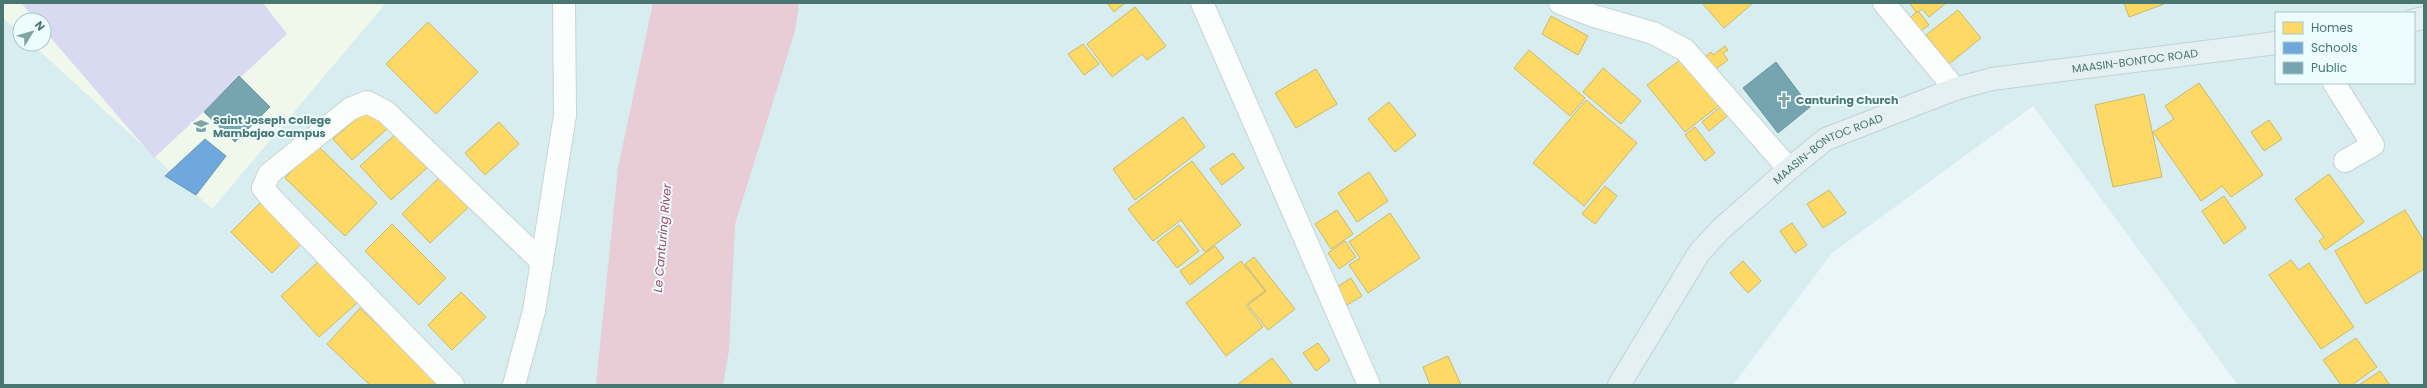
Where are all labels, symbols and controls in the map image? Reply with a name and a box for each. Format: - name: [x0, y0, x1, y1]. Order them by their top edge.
- north arrow: [12, 12, 52, 52]
- legend: [2275, 12, 2415, 84]
- text: N: [31, 18, 49, 34]
- text: Homes: [2311, 19, 2353, 36]
- text: Schools: [2311, 39, 2358, 56]
- street label: MAASIN-BONTOC ROAD: [2071, 45, 2199, 77]
- text: Public: [2311, 59, 2347, 76]
- church icon: Canturing Church: [1775, 91, 1793, 109]
- place label: Canturing Church: [1796, 92, 1898, 108]
- street label: MAASIN-BONTOC ROAD: [1769, 110, 1885, 188]
- place label: Saint Joseph College Mambajao Campus: [213, 112, 331, 141]
- school or university icon: Saint Joseph College Mambajao Campus: [192, 117, 210, 135]
- water label: Le Canturing River: [649, 182, 675, 293]

